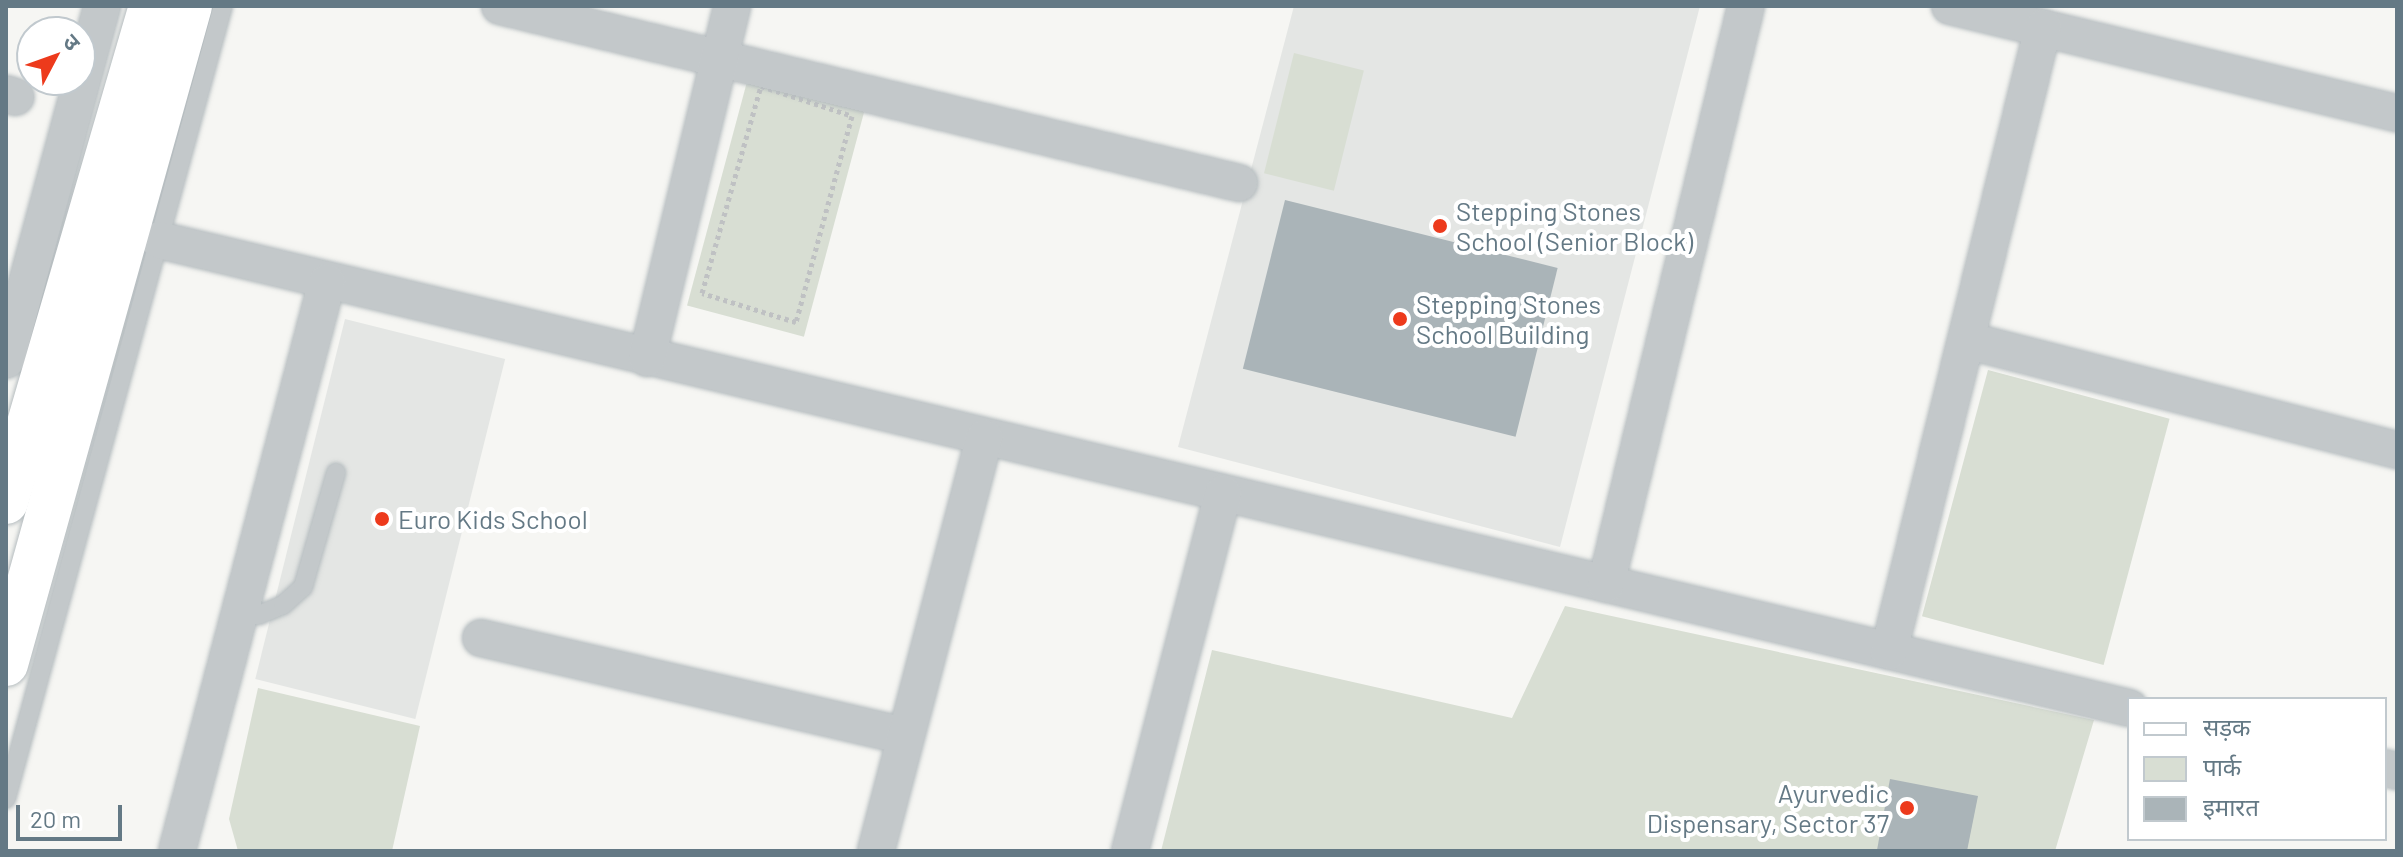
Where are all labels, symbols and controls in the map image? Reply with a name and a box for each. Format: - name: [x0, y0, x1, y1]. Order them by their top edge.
- north arrow: [16, 16, 96, 96]
- text: उ: [59, 28, 87, 55]
- place label: Stepping Stones School (Senior Block): [1456, 195, 1693, 256]
- marker: Stepping Stones School (Senior Block): [1431, 217, 1449, 235]
- place label: Stepping Stones School Building: [1416, 288, 1601, 350]
- marker: Stepping Stones School Building: [1391, 310, 1409, 328]
- place label: Euro Kids School: [398, 503, 588, 535]
- marker: Euro Kids School: [373, 510, 391, 528]
- legend: [2127, 697, 2387, 841]
- text: सड़क: [2203, 712, 2251, 741]
- text: पार्क: [2203, 752, 2241, 781]
- place label: Ayurvedic Dispensary, Sector 37: [1647, 777, 1889, 838]
- scale bar: [20, 789, 126, 839]
- text: इमारत: [2203, 792, 2259, 821]
- marker: Ayurvedic Dispensary, Sector 37: [1896, 797, 1918, 819]
- text: 20 m: [30, 804, 81, 833]

